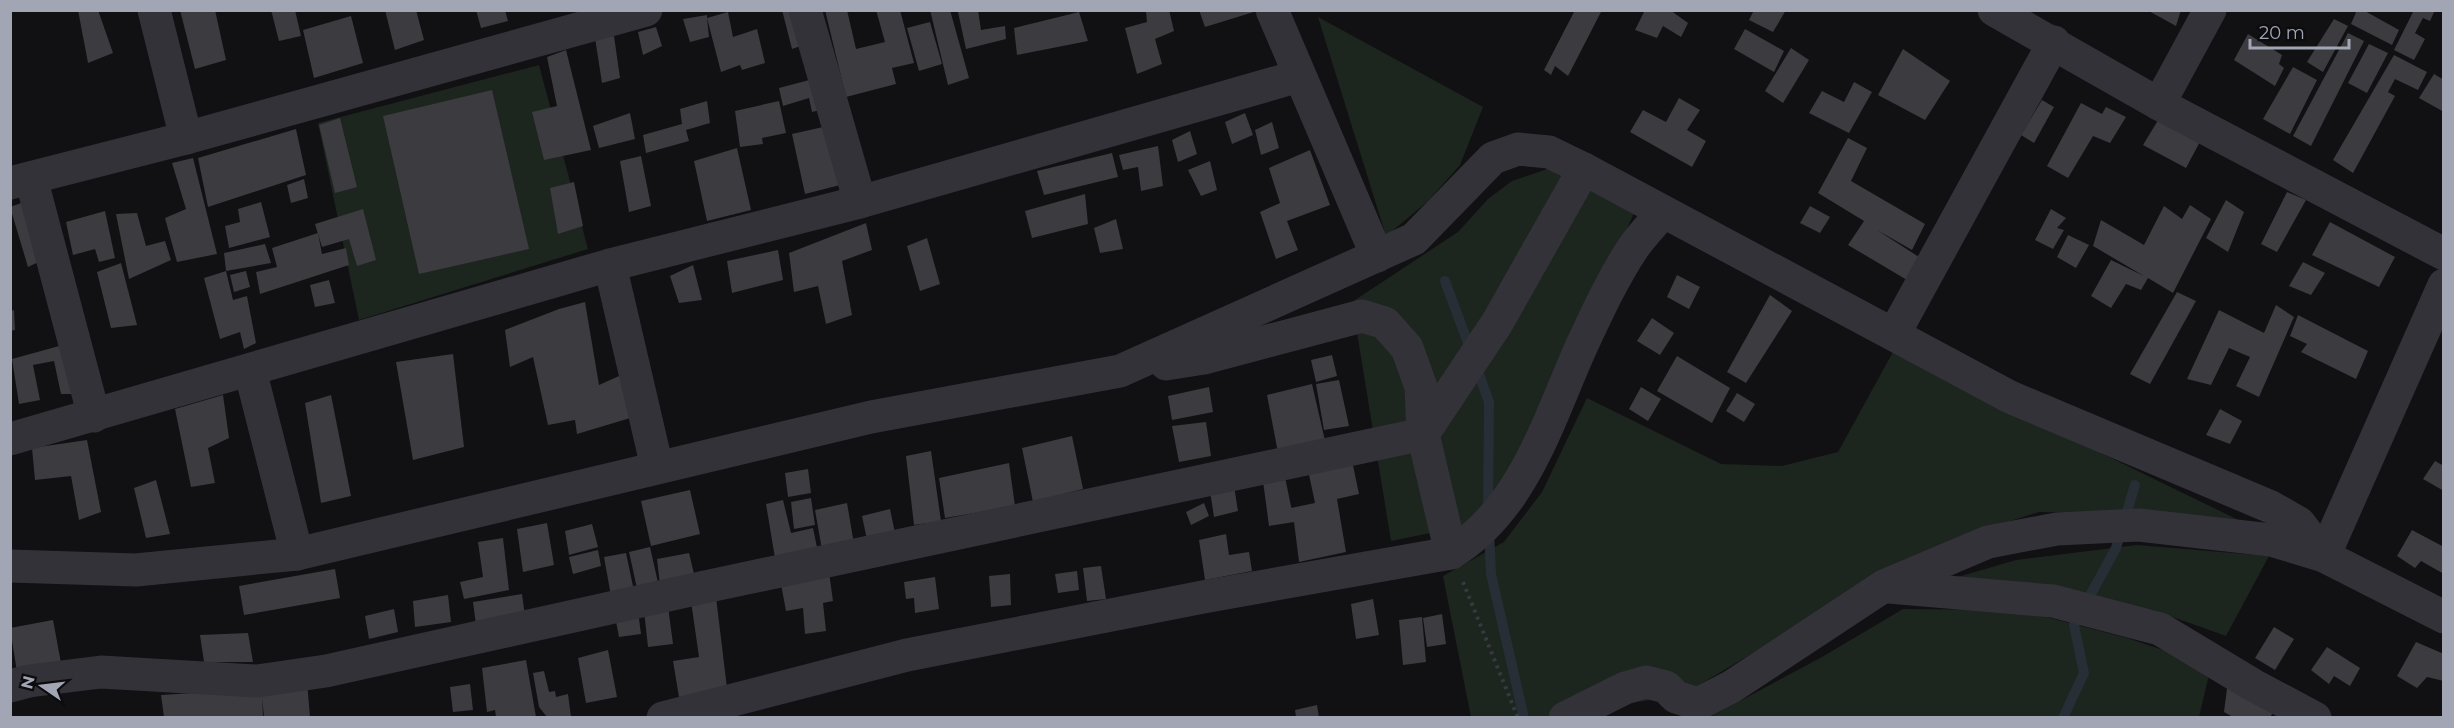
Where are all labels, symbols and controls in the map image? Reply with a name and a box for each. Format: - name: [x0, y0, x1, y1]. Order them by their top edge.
- scale bar: [2250, 12, 2349, 50]
- text: 20 m: [2259, 22, 2305, 44]
- north arrow: [12, 656, 72, 716]
- text: N: [17, 674, 39, 691]

